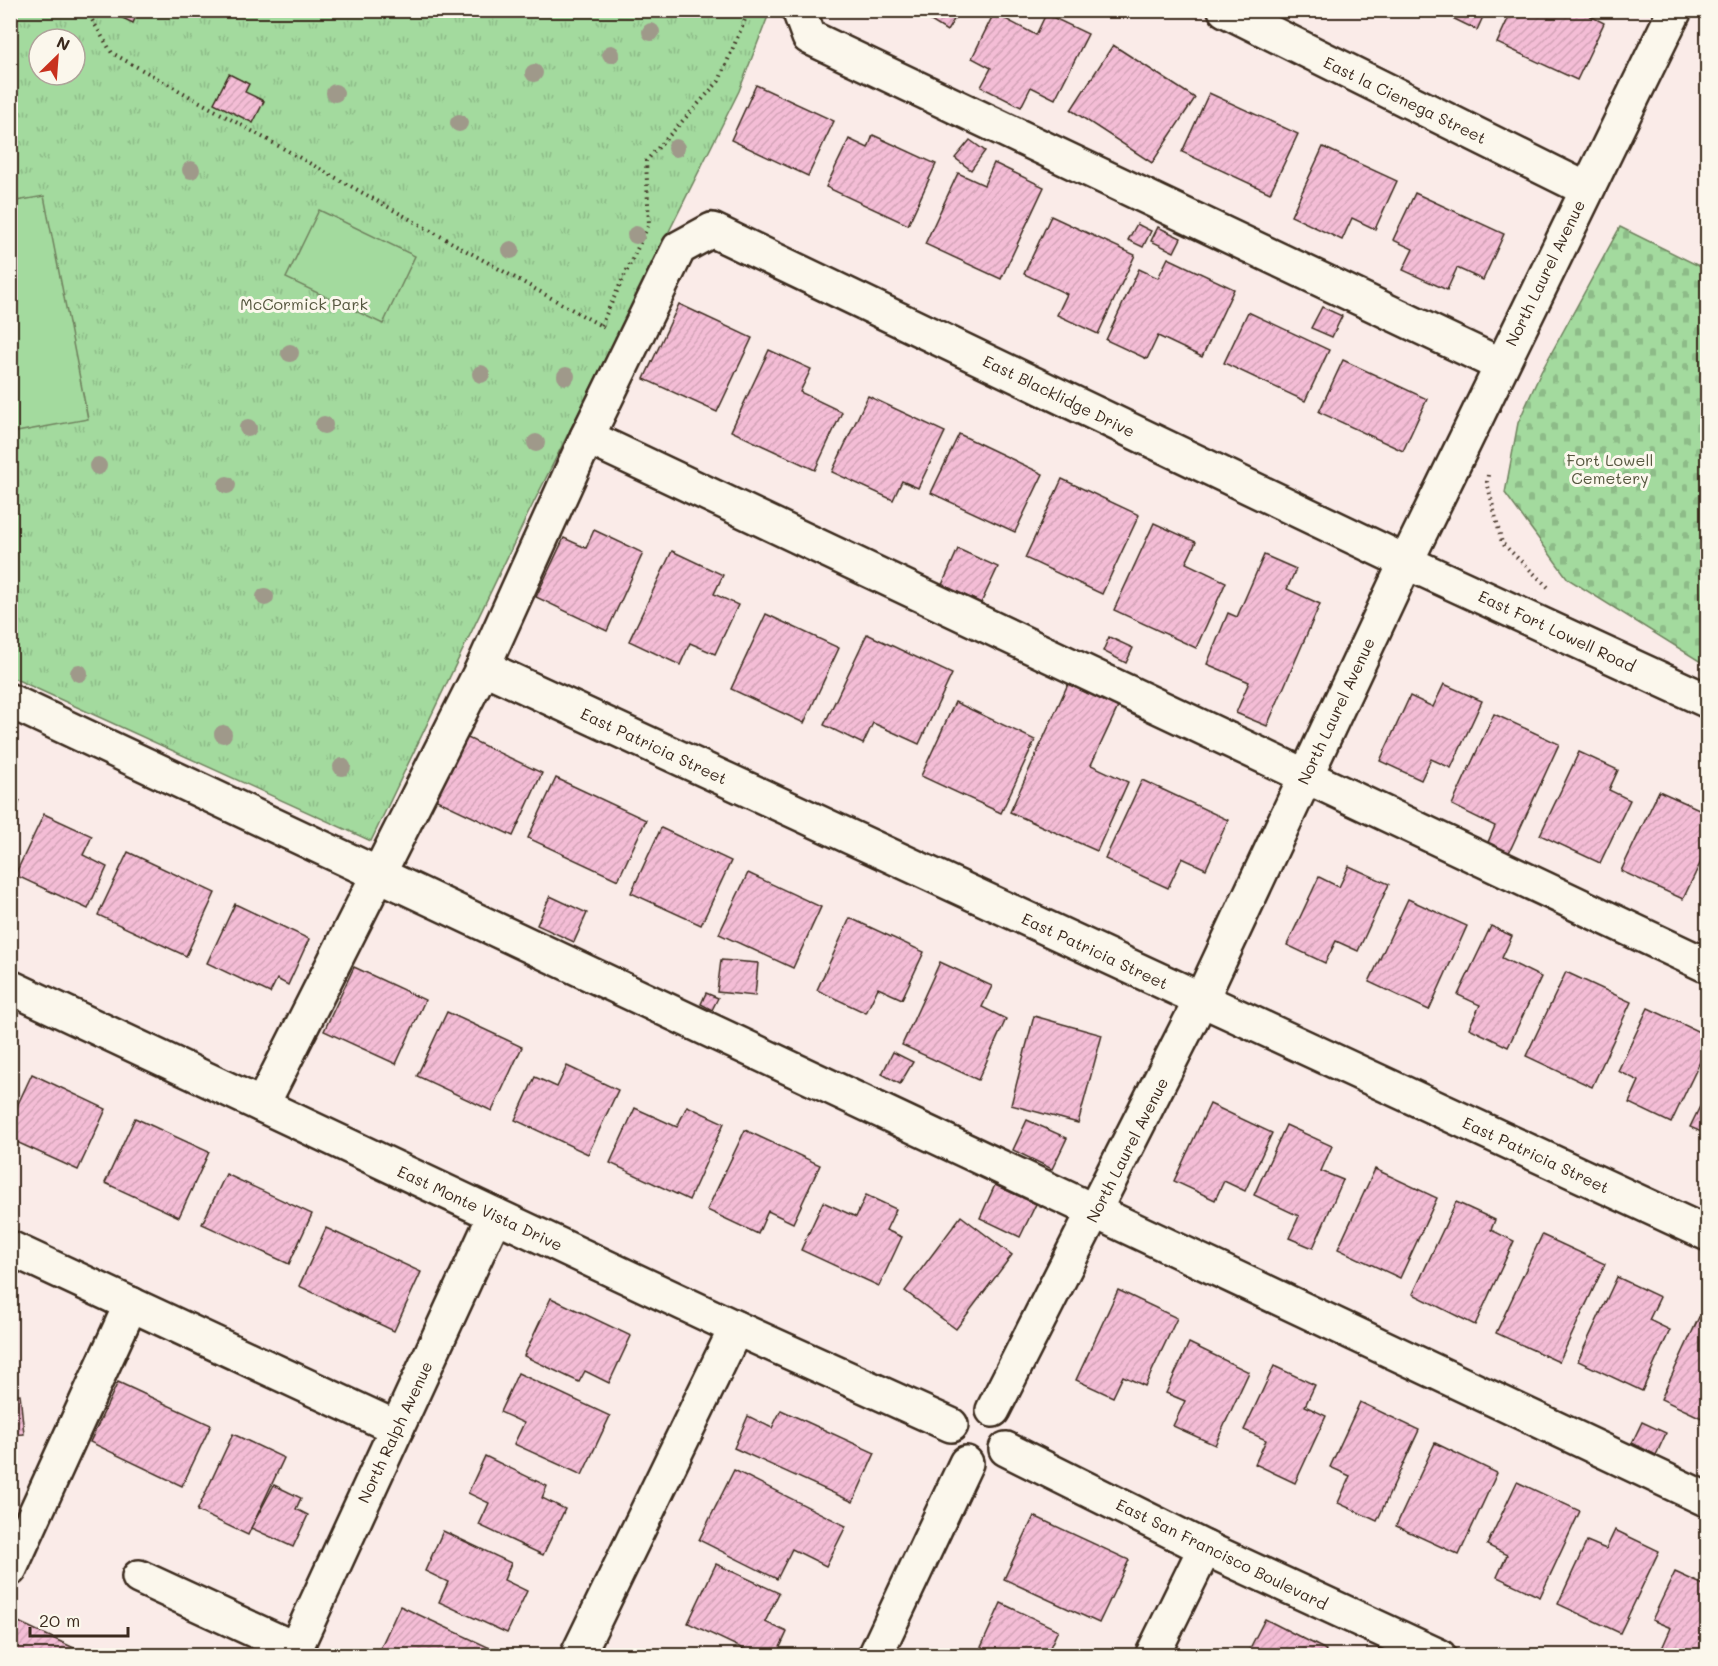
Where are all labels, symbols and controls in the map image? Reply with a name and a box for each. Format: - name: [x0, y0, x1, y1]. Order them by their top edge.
- north arrow: [27, 27, 87, 87]
- text: N: [54, 31, 73, 55]
- street label: East la Cienega Street: [1320, 51, 1490, 148]
- street label: North Laurel Avenue: [1500, 196, 1589, 349]
- park label: McCormick Park: [240, 293, 368, 314]
- street label: East Blacklidge Drive: [980, 350, 1139, 441]
- park label: Fort Lowell Cemetery: [1567, 449, 1653, 488]
- street label: East Fort Lowell Road: [1475, 585, 1639, 676]
- street label: North Laurel Avenue: [1292, 634, 1379, 788]
- street label: East Patricia Street: [578, 702, 731, 789]
- street label: East Patricia Street: [1019, 907, 1172, 994]
- street label: North Laurel Avenue: [1081, 1074, 1172, 1226]
- street label: East Patricia Street: [1460, 1111, 1613, 1198]
- street label: East Monte Vista Drive: [394, 1160, 566, 1255]
- street label: North Ralph Avenue: [352, 1358, 437, 1506]
- street label: East San Francisco Boulevard: [1113, 1493, 1331, 1614]
- scale bar: [30, 1600, 128, 1638]
- text: 20 m: [39, 1608, 80, 1632]

